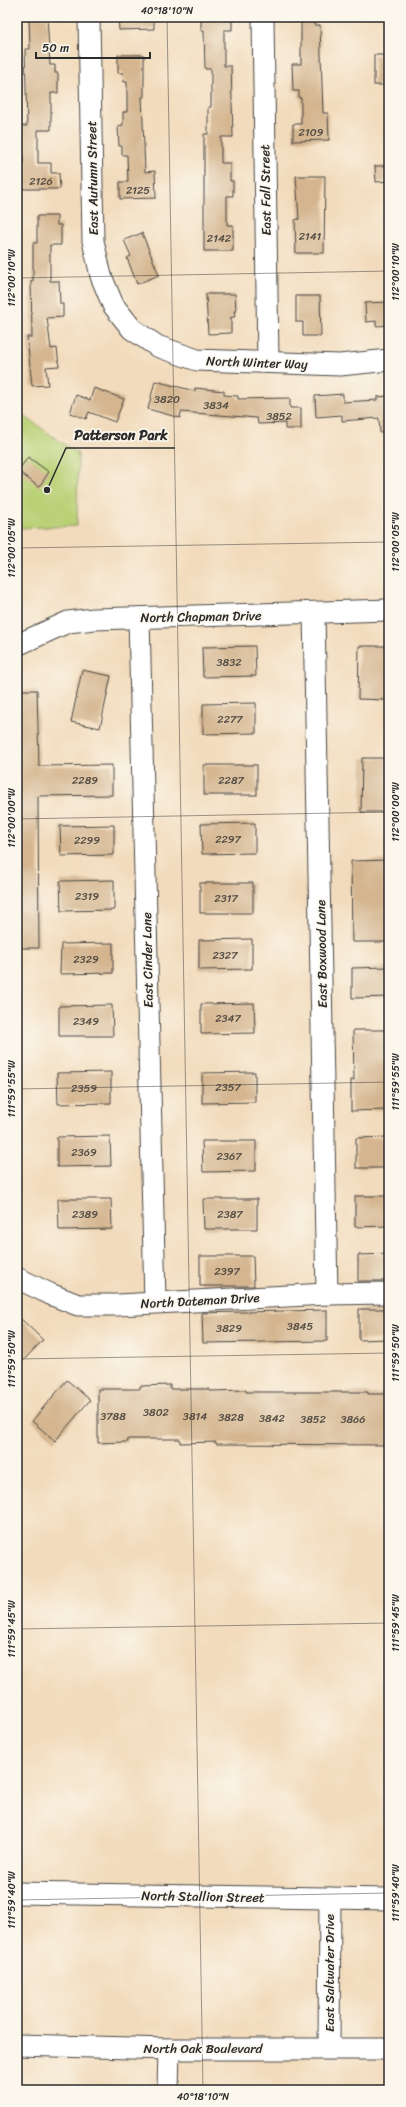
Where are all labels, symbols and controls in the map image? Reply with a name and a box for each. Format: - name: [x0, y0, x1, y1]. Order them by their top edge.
- text: 40°18'10"N: [141, 2, 193, 20]
- scale bar: [36, 34, 150, 60]
- text: 50 m: [42, 37, 69, 59]
- street label: East Autumn Street: [80, 120, 105, 235]
- house number: 2109: [299, 123, 324, 142]
- street label: East Fall Street: [253, 144, 278, 236]
- house number: 2126: [29, 172, 53, 191]
- house number: 2125: [126, 181, 150, 200]
- house number: 2141: [299, 227, 322, 246]
- house number: 2142: [207, 229, 232, 248]
- text: 112°00'10"W: [387, 243, 405, 301]
- text: 112°00'10"W: [3, 249, 21, 307]
- street label: North Winter Way: [206, 349, 308, 376]
- house number: 3820: [154, 390, 180, 409]
- house number: 3834: [203, 396, 229, 415]
- house number: 3852: [266, 407, 293, 426]
- callout: Patterson Park: [66, 422, 175, 448]
- text: Patterson Park: [74, 423, 168, 448]
- text: 112°00'05"W: [387, 512, 405, 572]
- text: 112°00'05"W: [3, 518, 21, 578]
- street label: North Chapman Drive: [140, 604, 262, 629]
- house number: 3832: [216, 653, 242, 672]
- house number: 2277: [217, 710, 243, 729]
- house number: 2289: [72, 771, 98, 790]
- house number: 2287: [218, 771, 245, 790]
- text: 112°00'00"W: [387, 782, 405, 842]
- text: 112°00'00"W: [3, 788, 21, 848]
- house number: 2297: [215, 830, 242, 849]
- house number: 2299: [74, 831, 100, 850]
- house number: 2319: [75, 887, 99, 906]
- house number: 2317: [214, 889, 238, 908]
- street label: East Boxwood Lane: [309, 900, 334, 1008]
- street label: East Cinder Lane: [135, 912, 160, 1008]
- house number: 2327: [212, 946, 238, 965]
- house number: 2329: [73, 950, 99, 969]
- house number: 2347: [215, 1009, 241, 1028]
- house number: 2349: [73, 1012, 99, 1031]
- text: 111°59'55"W: [387, 1053, 405, 1111]
- text: 111°59'55"W: [3, 1060, 21, 1118]
- house number: 2357: [215, 1078, 241, 1097]
- house number: 2359: [71, 1079, 97, 1098]
- house number: 2369: [71, 1143, 97, 1162]
- house number: 2367: [217, 1147, 242, 1166]
- house number: 2389: [72, 1205, 98, 1224]
- house number: 2387: [217, 1205, 243, 1224]
- house number: 2397: [214, 1262, 240, 1281]
- street label: North Dateman Drive: [140, 1286, 260, 1315]
- house number: 3845: [287, 1317, 313, 1336]
- house number: 3829: [216, 1319, 242, 1338]
- text: 111°59'50"W: [387, 1324, 405, 1382]
- text: 111°59'50"W: [3, 1330, 21, 1388]
- house number: 3802: [143, 1403, 170, 1422]
- house number: 3788: [100, 1407, 126, 1426]
- house number: 3814: [183, 1407, 207, 1426]
- house number: 3828: [218, 1408, 244, 1427]
- house number: 3842: [259, 1409, 286, 1428]
- house number: 3852: [300, 1410, 327, 1429]
- house number: 3866: [340, 1410, 366, 1429]
- text: 111°59'45"W: [387, 1594, 405, 1652]
- text: 111°59'45"W: [3, 1600, 21, 1658]
- text: 111°59'40"W: [387, 1864, 405, 1922]
- text: 111°59'40"W: [3, 1871, 21, 1929]
- street label: North Stallion Street: [141, 1884, 265, 1909]
- street label: East Saltwater Drive: [318, 1914, 341, 2032]
- street label: North Oak Boulevard: [144, 2037, 264, 2060]
- text: 40°18'10"N: [177, 2088, 229, 2106]

